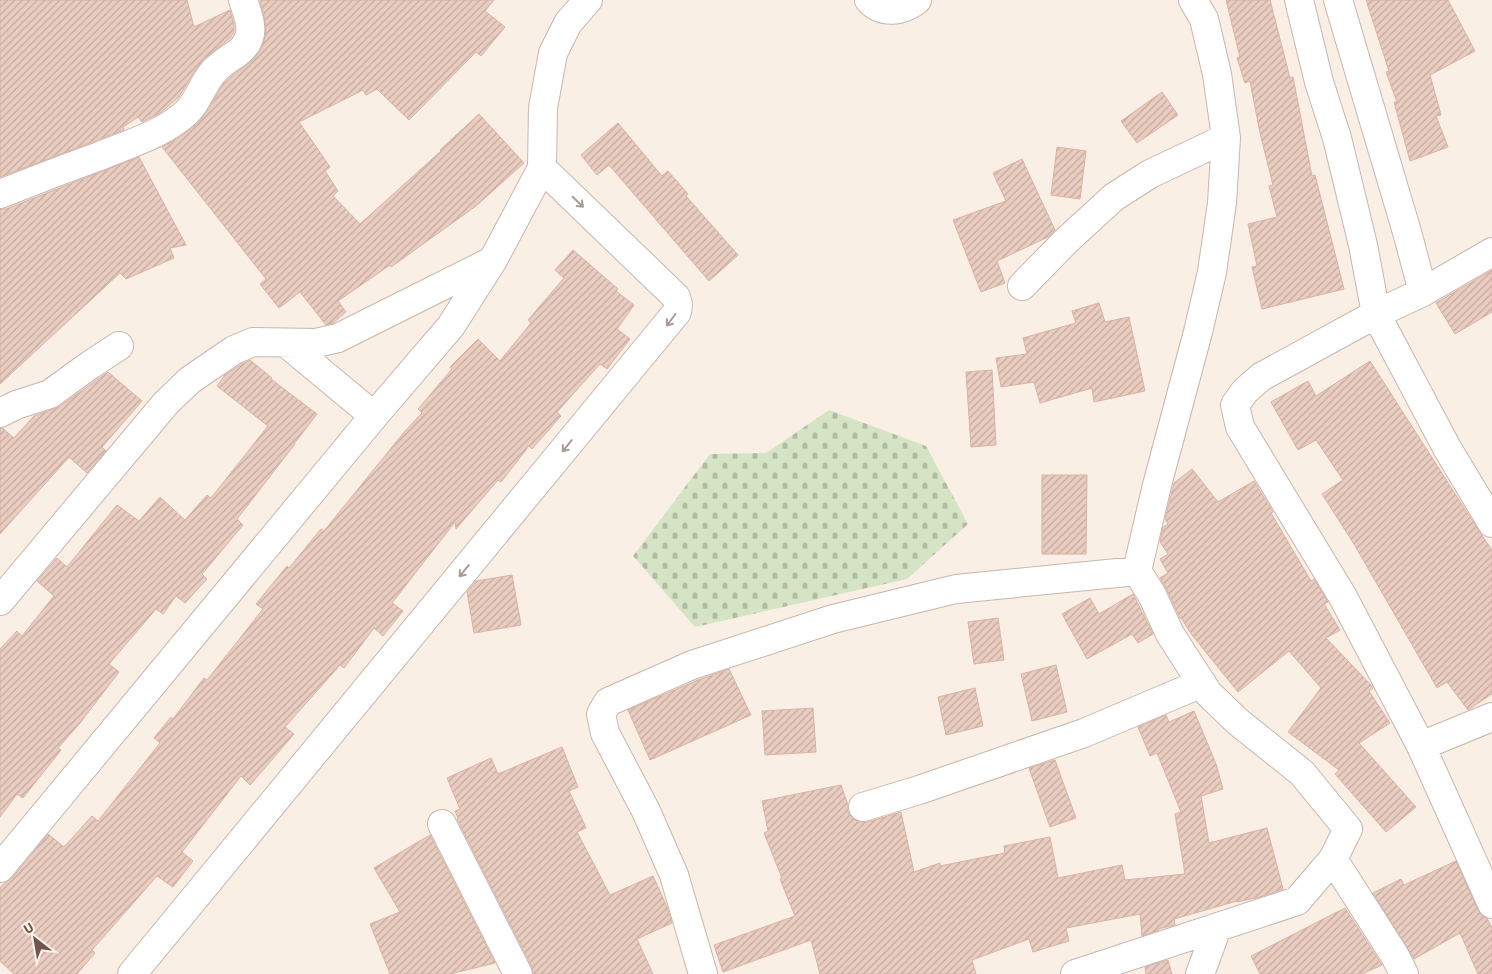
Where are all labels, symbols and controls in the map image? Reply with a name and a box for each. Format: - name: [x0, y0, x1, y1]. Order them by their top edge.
- one-way arrow: [571, 196, 584, 208]
- one-way arrow: [665, 313, 676, 326]
- one-way arrow: [562, 439, 573, 452]
- one-way arrow: [459, 564, 470, 577]
- north arrow: [10, 914, 60, 964]
- text: U: [20, 918, 38, 940]

